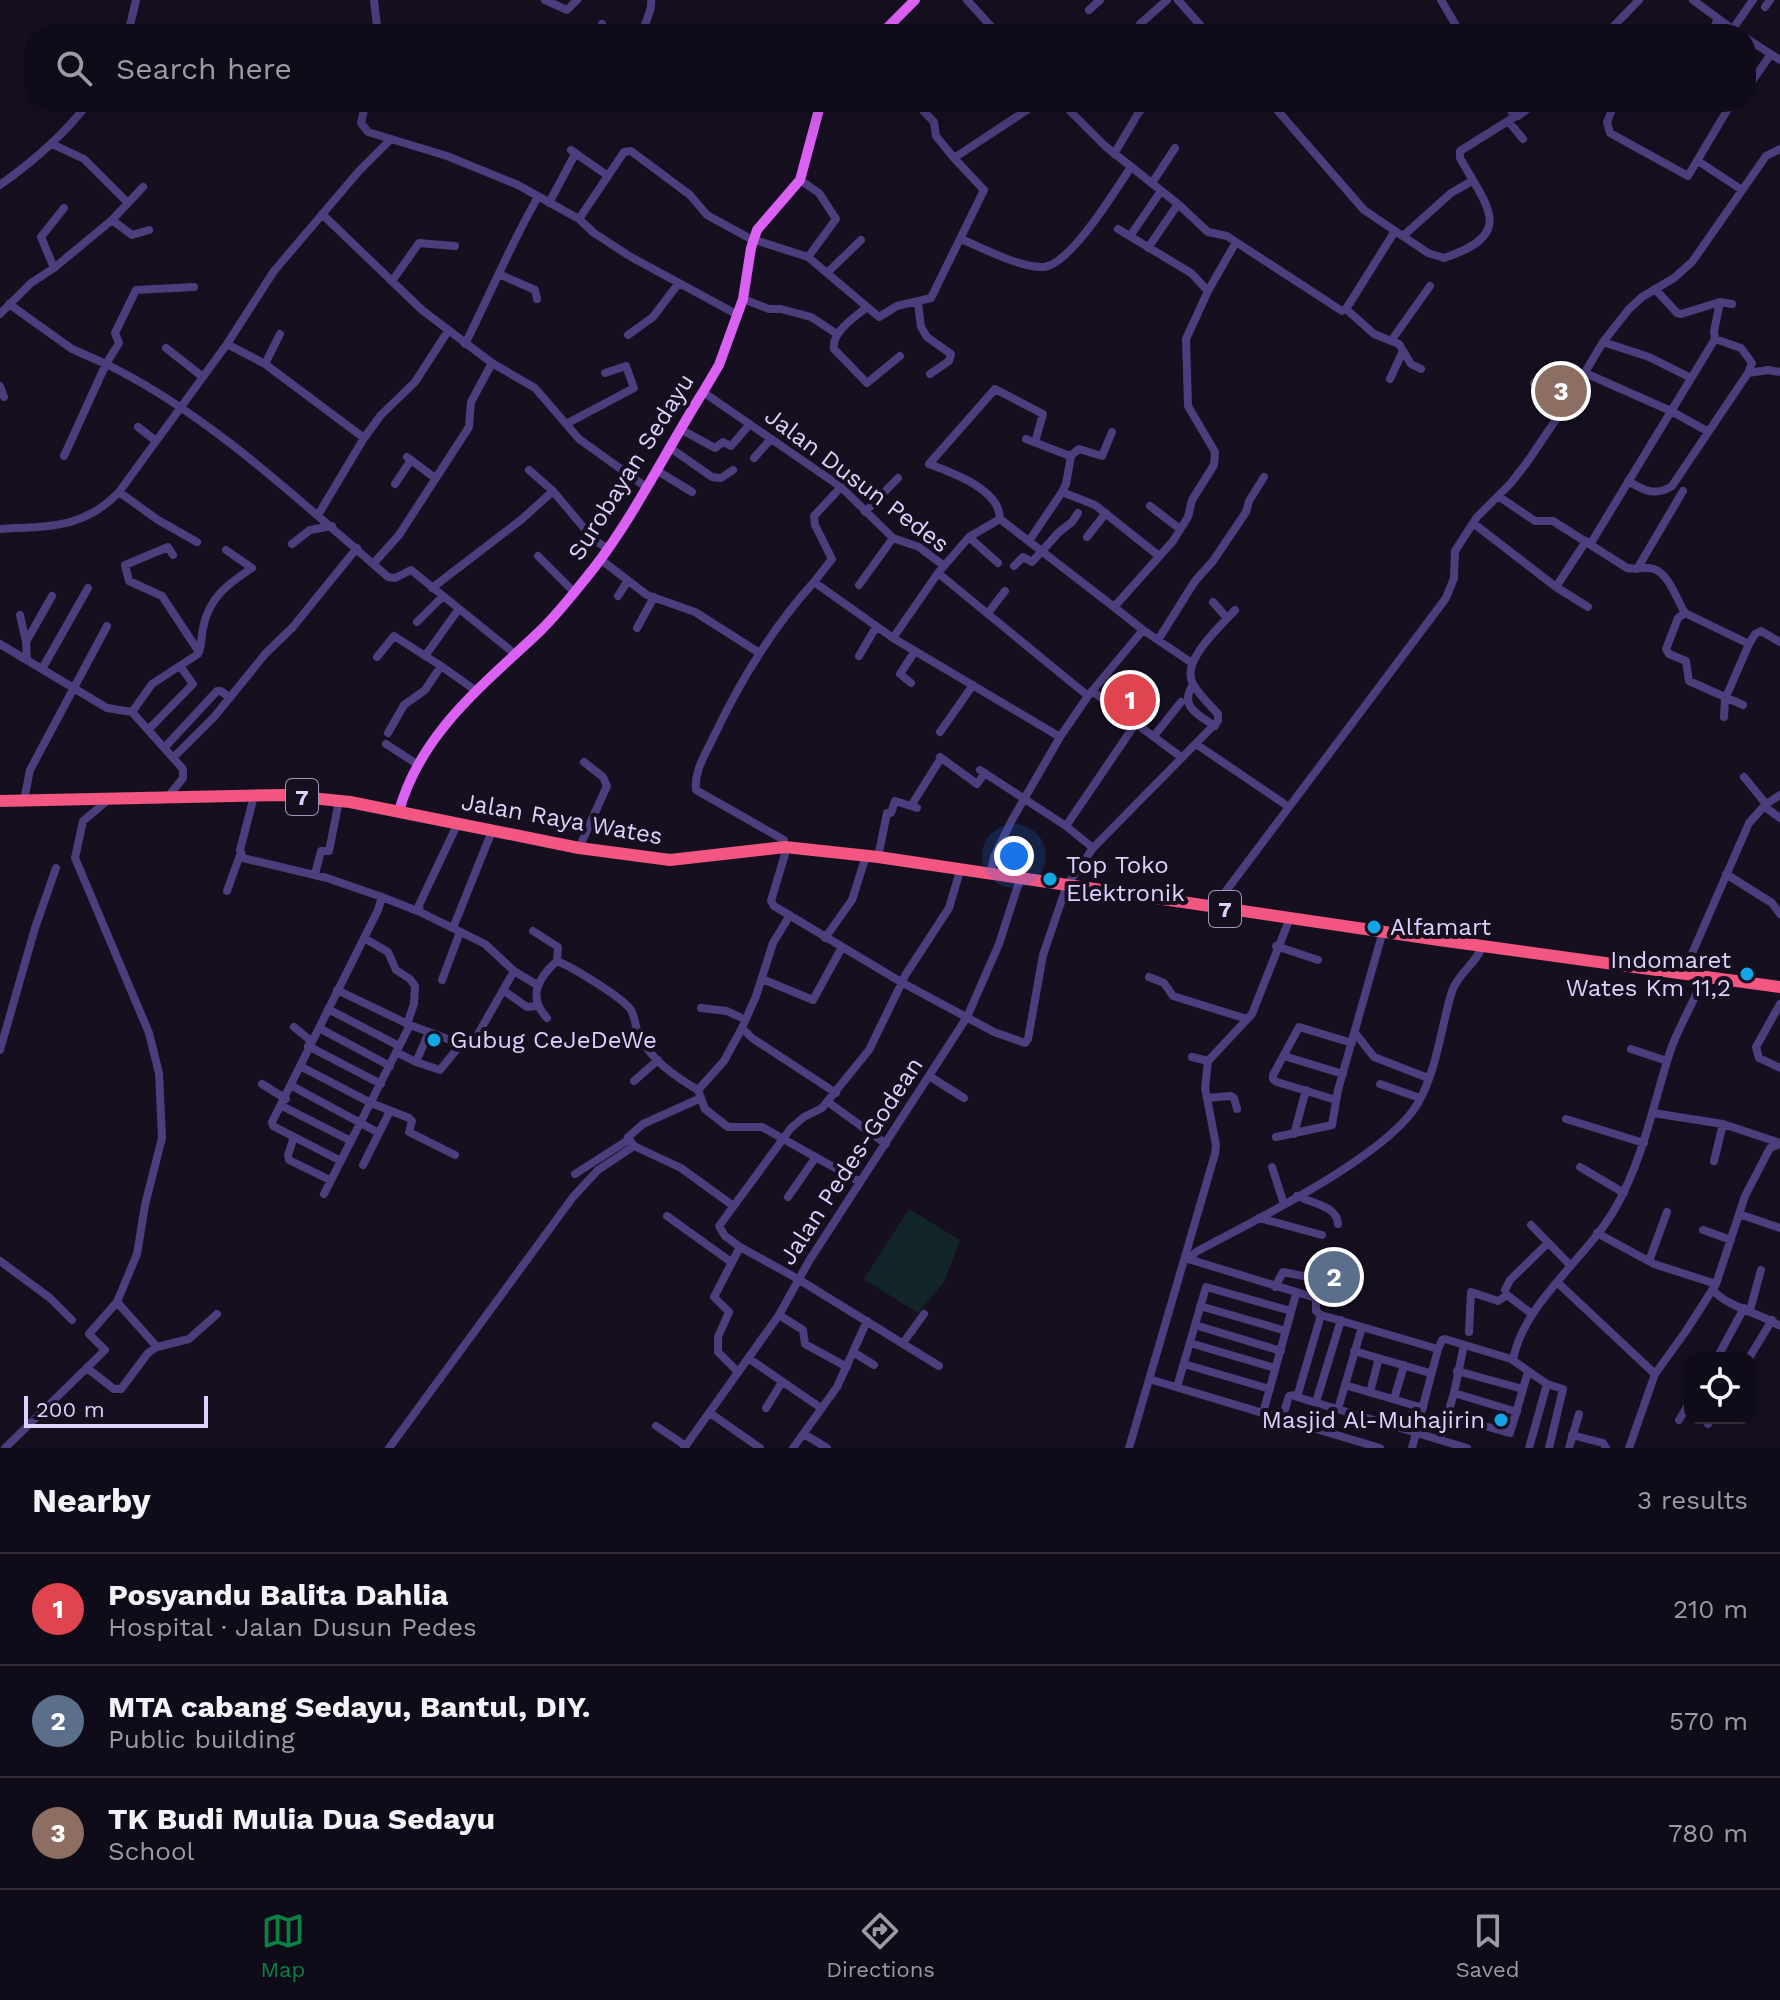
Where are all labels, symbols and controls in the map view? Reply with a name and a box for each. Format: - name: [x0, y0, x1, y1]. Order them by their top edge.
- search box: [24, 24, 1756, 112]
- icon: search: [52, 46, 96, 90]
- text: Search here: [116, 51, 292, 86]
- pin: 3: [1535, 361, 1587, 421]
- street label: Surobayan Sedayu: [562, 368, 700, 566]
- street label: Jalan Dusun Pedes: [759, 402, 955, 558]
- pin: 1: [1104, 670, 1156, 730]
- road number: 7: [286, 779, 318, 815]
- street label: Jalan Raya Wates: [459, 787, 665, 851]
- your location: [994, 836, 1034, 876]
- place label: Top Toko Elektronik: [1066, 851, 1185, 907]
- marker: Top Toko Elektronik: [1041, 870, 1059, 888]
- road number: 7: [1209, 891, 1241, 927]
- place label: Alfamart: [1390, 913, 1491, 941]
- marker: Alfamart: [1365, 918, 1383, 936]
- place label: Indomaret Wates Km 11,2: [1566, 946, 1731, 1002]
- marker: Indomaret Wates Km 11,2: [1738, 965, 1756, 983]
- place label: Gubug CeJeDeWe: [450, 1026, 657, 1054]
- marker: Gubug CeJeDeWe: [425, 1031, 443, 1049]
- street label: Jalan Pedes-Godean: [773, 1052, 929, 1270]
- pin: 2: [1308, 1247, 1360, 1307]
- map controls: [1684, 1352, 1756, 1424]
- button: locate: [1684, 1352, 1756, 1424]
- scale bar: [24, 1392, 208, 1428]
- text: 200 m: [36, 1397, 105, 1422]
- place label: Masjid Al-Muhajirin: [1262, 1406, 1485, 1434]
- marker: Masjid Al-Muhajirin: [1492, 1411, 1510, 1429]
- text: Nearby: [32, 1480, 151, 1520]
- text: 3 results: [1637, 1485, 1748, 1515]
- text: Posyandu Balita Dahlia: [108, 1577, 448, 1612]
- text: 1: [52, 1594, 64, 1624]
- text: 210 m: [1673, 1594, 1748, 1624]
- text: Hospital · Jalan Dusun Pedes: [108, 1612, 477, 1642]
- text: MTA cabang Sedayu, Bantul, DIY.: [108, 1689, 591, 1724]
- text: 2: [50, 1706, 66, 1736]
- text: 570 m: [1669, 1706, 1748, 1736]
- text: Public building: [108, 1724, 295, 1754]
- text: TK Budi Mulia Dua Sedayu: [108, 1801, 495, 1836]
- text: 3: [50, 1818, 66, 1848]
- text: 780 m: [1668, 1818, 1748, 1848]
- text: School: [108, 1836, 194, 1866]
- tab: Map: [260, 1909, 305, 1982]
- tab: Directions: [826, 1909, 935, 1982]
- tab: Saved: [1456, 1909, 1520, 1982]

